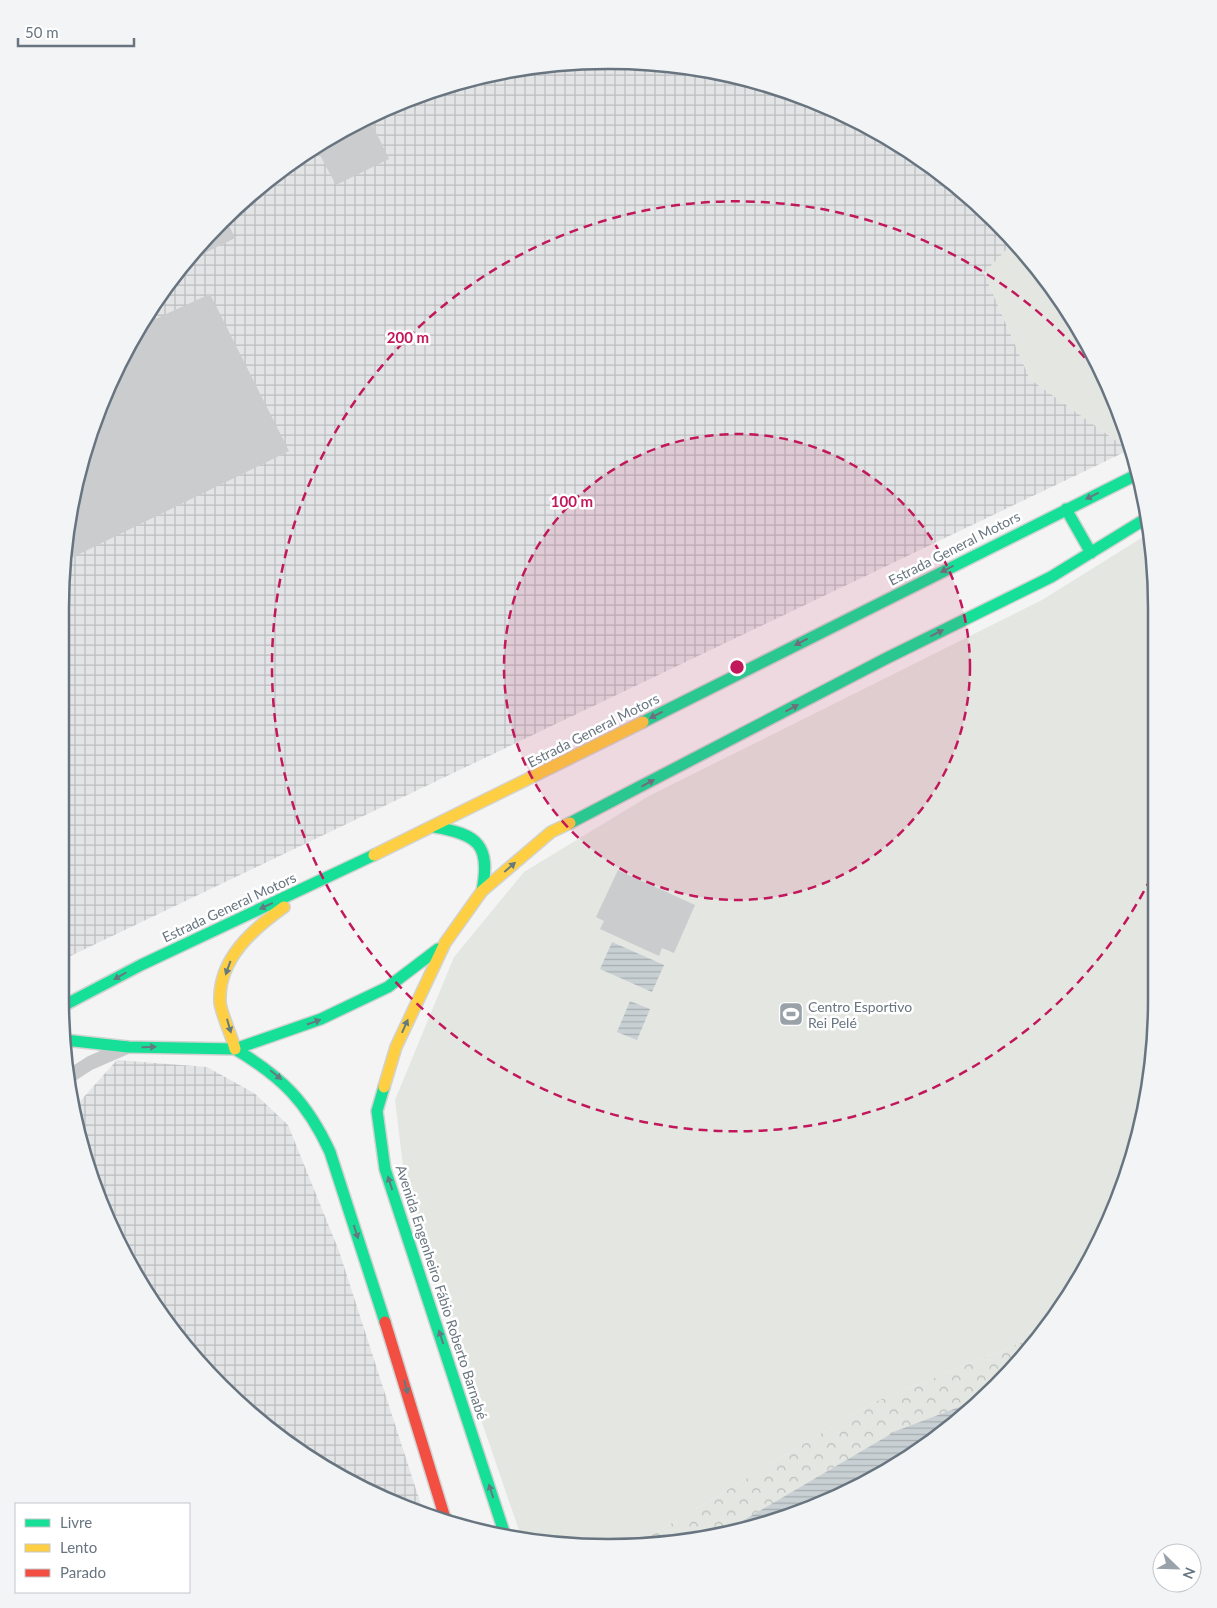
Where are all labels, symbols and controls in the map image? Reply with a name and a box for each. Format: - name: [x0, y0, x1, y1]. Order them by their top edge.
- scale bar: [18, 15, 134, 47]
- text: 50 m: [25, 23, 59, 41]
- text: 200 m: [387, 328, 429, 346]
- text: 100 m: [551, 492, 593, 510]
- one-way arrow: [1085, 493, 1099, 501]
- street label: Estrada General Motors: [885, 507, 1023, 589]
- one-way arrow: [939, 565, 954, 573]
- one-way arrow: [930, 629, 944, 637]
- one-way arrow: [794, 638, 809, 646]
- centre of rings: [728, 658, 746, 676]
- street label: Estrada General Motors: [524, 689, 662, 771]
- one-way arrow: [785, 704, 800, 712]
- one-way arrow: [649, 711, 664, 719]
- one-way arrow: [641, 779, 656, 787]
- one-way arrow: [504, 861, 517, 872]
- street label: Estrada General Motors: [159, 869, 299, 945]
- one-way arrow: [259, 902, 273, 910]
- one-way arrow: [224, 960, 231, 975]
- one-way arrow: [114, 972, 127, 981]
- place label: Centro Esportivo Rei Pelé: [808, 998, 912, 1031]
- sports icon: Centro Esportivo Rei Pelé: [778, 1001, 804, 1027]
- one-way arrow: [225, 1018, 233, 1033]
- one-way arrow: [307, 1018, 322, 1026]
- one-way arrow: [401, 1019, 409, 1033]
- one-way arrow: [141, 1042, 157, 1050]
- one-way arrow: [269, 1070, 282, 1081]
- street label: Avenida Engenheiro Fábio Roberto Barnabé: [393, 1163, 491, 1421]
- one-way arrow: [386, 1175, 393, 1190]
- one-way arrow: [352, 1225, 360, 1240]
- one-way arrow: [436, 1329, 444, 1344]
- one-way arrow: [402, 1380, 410, 1395]
- one-way arrow: [487, 1484, 495, 1499]
- legend: [15, 1503, 190, 1593]
- text: Livre: [60, 1513, 92, 1531]
- text: Lento: [60, 1538, 97, 1556]
- north arrow: [1152, 1543, 1202, 1593]
- text: Parado: [60, 1563, 106, 1581]
- text: N: [1179, 1565, 1199, 1582]

